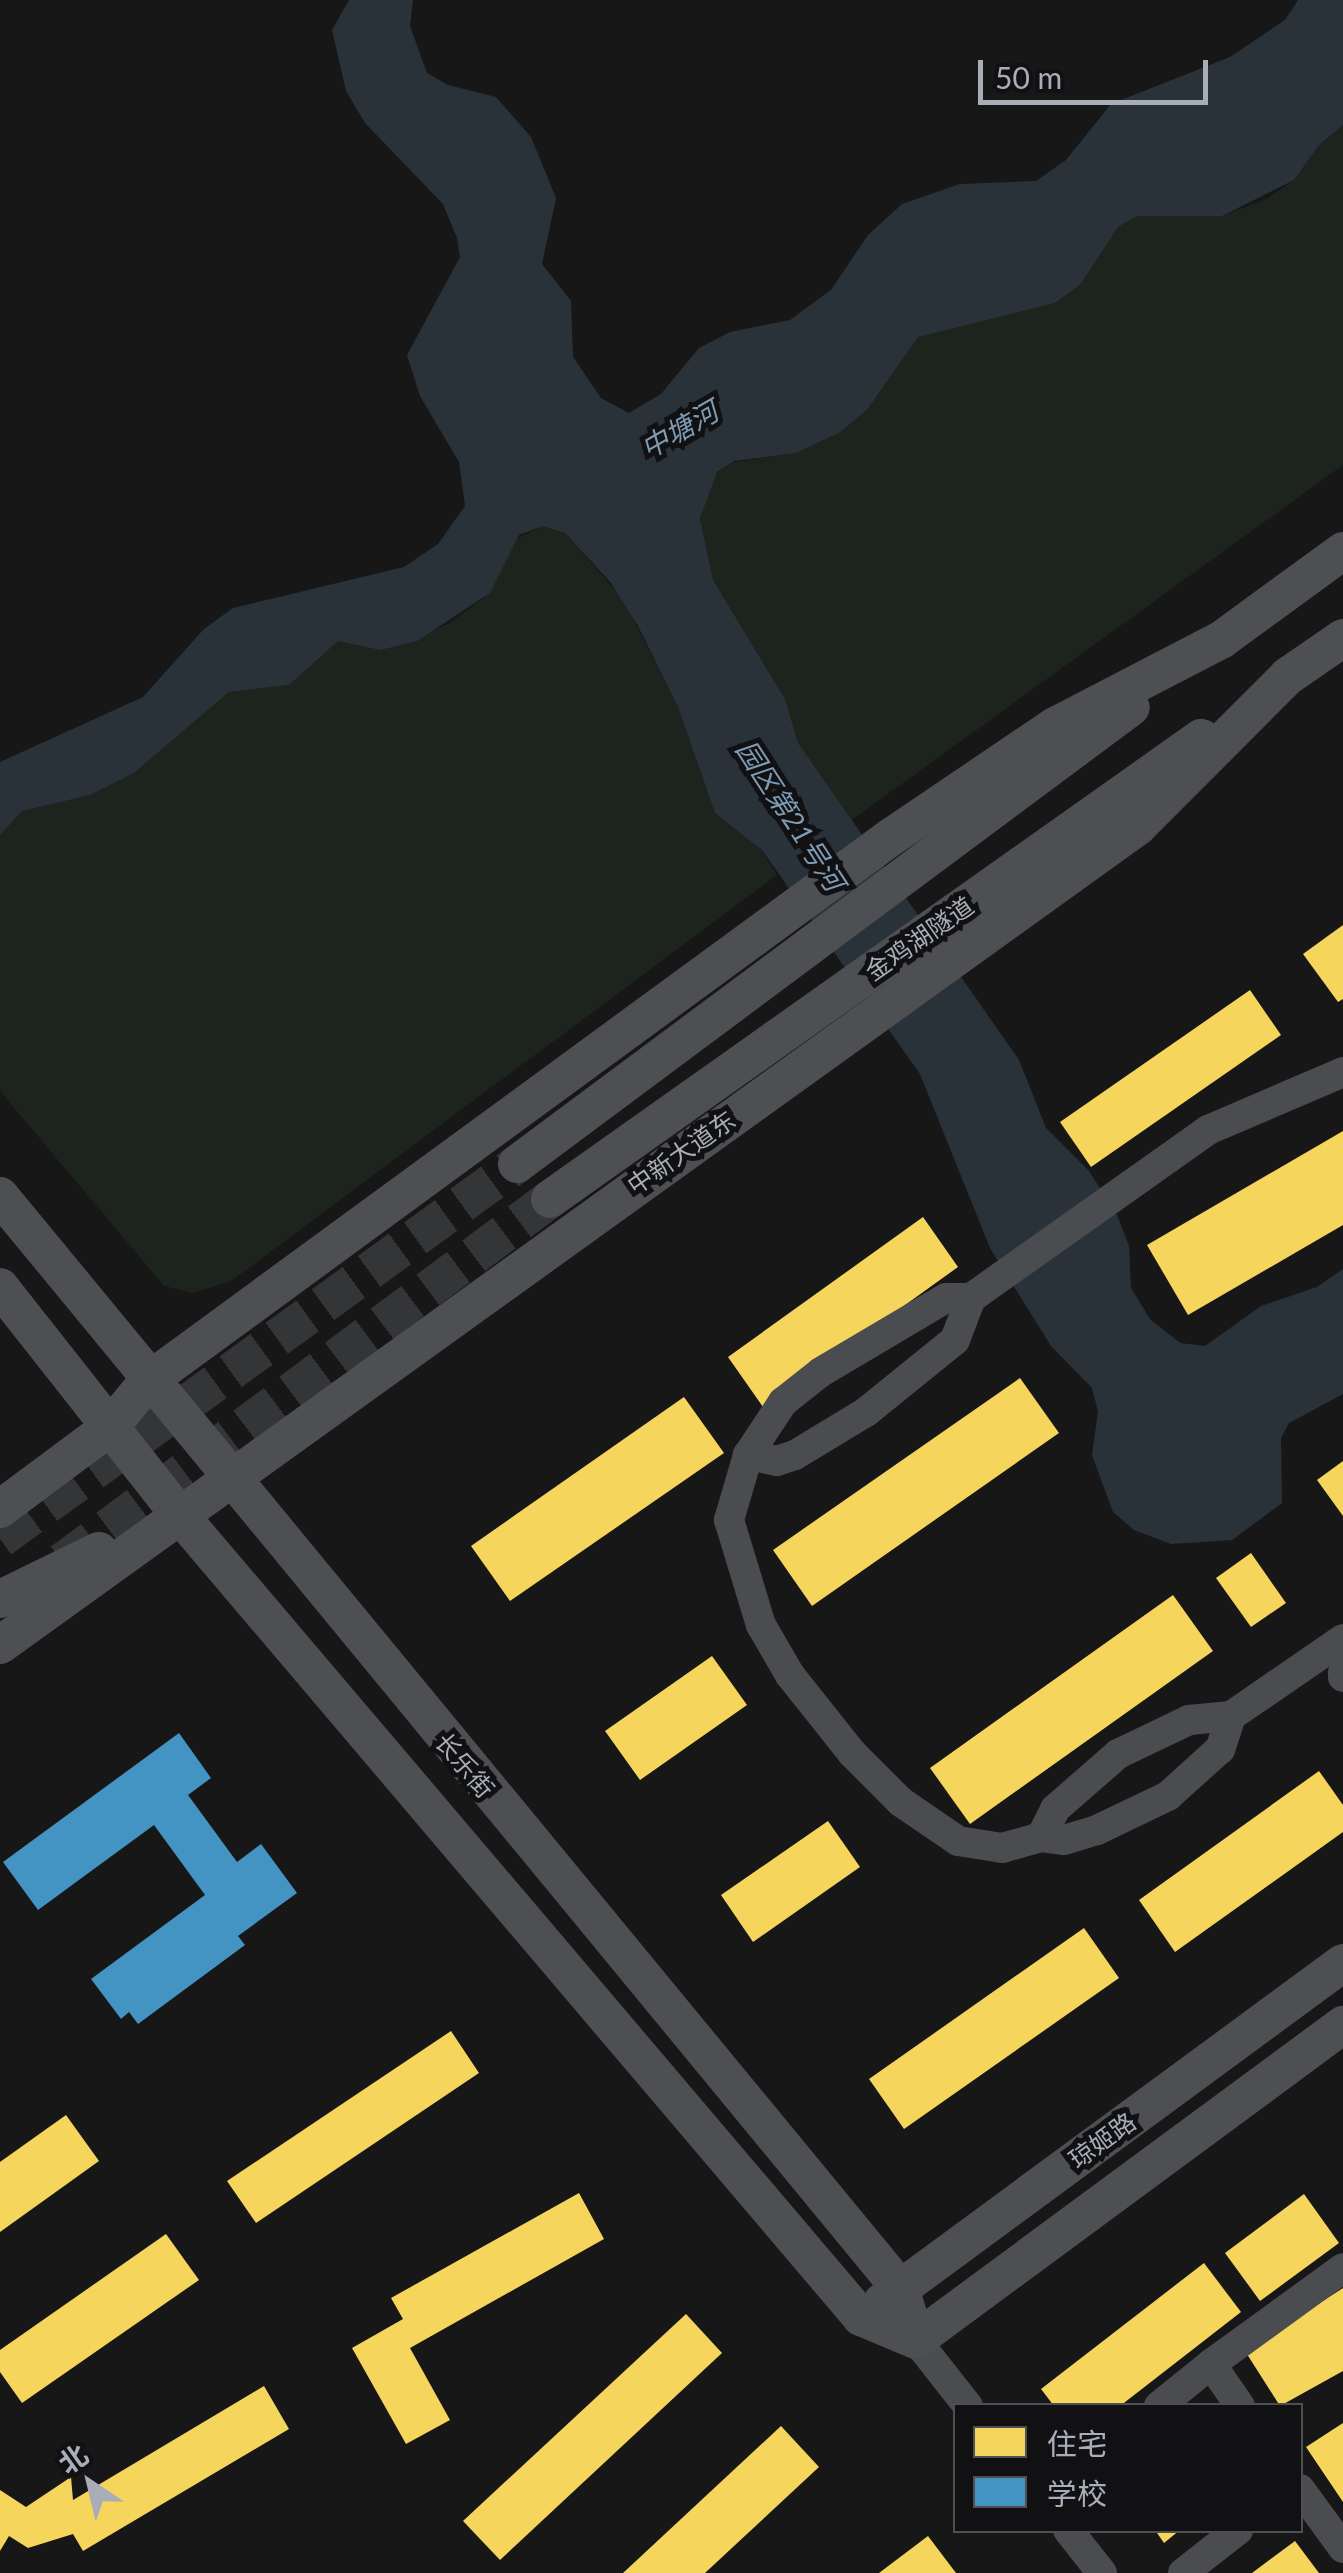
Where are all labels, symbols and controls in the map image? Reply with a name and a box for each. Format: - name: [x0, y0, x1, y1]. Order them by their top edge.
- scale bar: [983, 40, 1213, 102]
- text: 50 m: [995, 59, 1062, 95]
- water label: 中塘河: [634, 393, 724, 465]
- water label: 园区第21号河: [730, 734, 852, 896]
- street label: 金鸡湖隧道: [859, 890, 979, 986]
- street label: 中新大道东: [621, 1104, 741, 1200]
- street label: 长乐街: [429, 1727, 501, 1803]
- street label: 琼姬路: [1063, 2106, 1141, 2174]
- legend: [953, 2403, 1303, 2533]
- text: 住宅: [1047, 2425, 1107, 2461]
- north arrow: [40, 2433, 140, 2533]
- text: 北: [52, 2436, 94, 2480]
- text: 学校: [1047, 2475, 1107, 2511]

